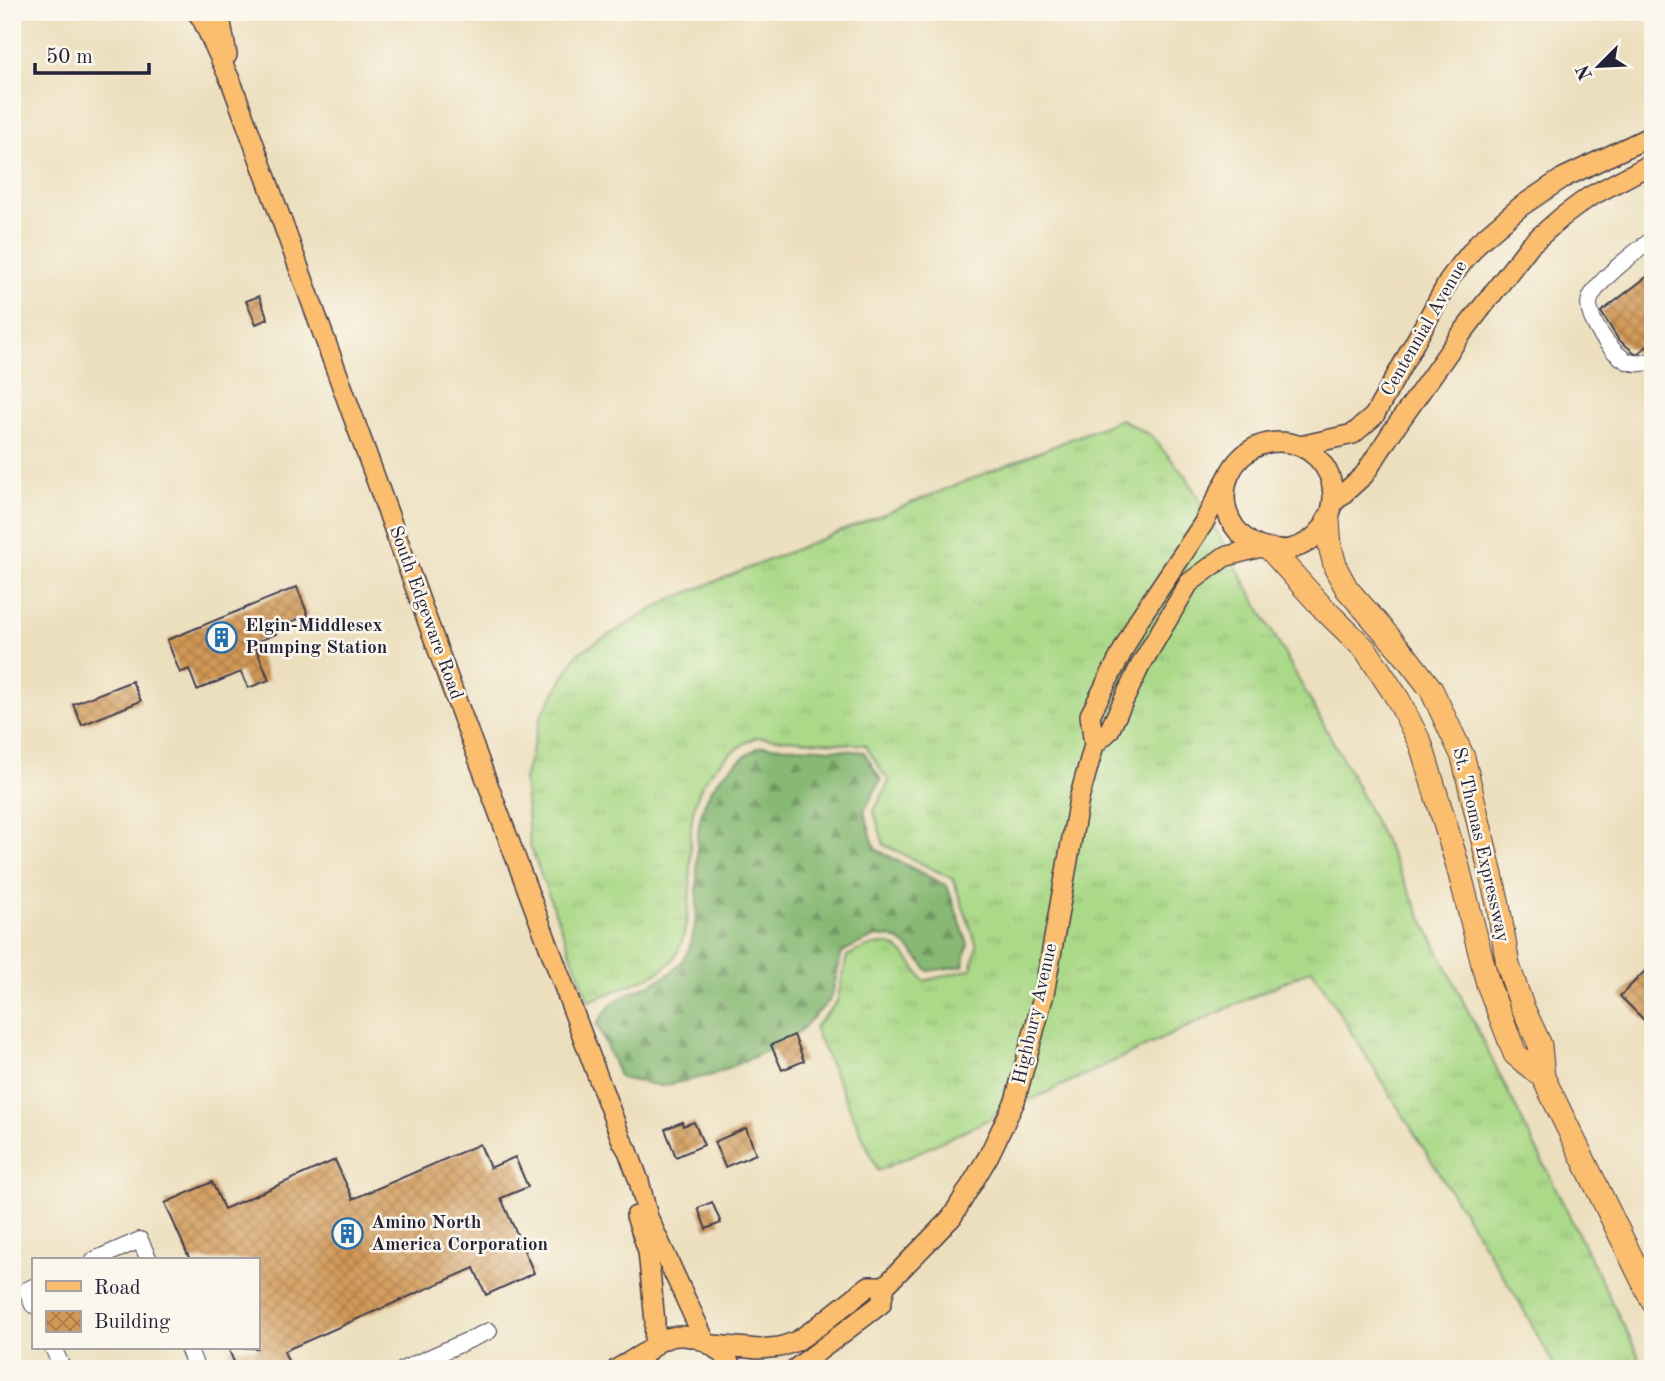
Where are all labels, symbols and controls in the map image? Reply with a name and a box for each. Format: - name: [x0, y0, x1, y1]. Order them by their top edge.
- scale bar: [35, 32, 149, 76]
- north arrow: [1564, 32, 1634, 102]
- text: 50 m: [46, 47, 93, 68]
- text: N: [1574, 61, 1597, 82]
- street label: Centennial Avenue: [1379, 258, 1471, 400]
- street label: South Edgeware Road: [385, 524, 465, 702]
- place label: Elgin-Middlesex Pumping Station: [245, 617, 387, 658]
- building icon: Elgin-Middlesex Pumping Station: [205, 620, 239, 654]
- street label: St. Thomas Expressway: [1448, 746, 1512, 944]
- street label: Highbury Avenue: [1011, 942, 1061, 1086]
- place label: Amino North America Corporation: [371, 1214, 548, 1255]
- building icon: Amino North America Corporation: [331, 1217, 365, 1251]
- legend: [32, 1258, 259, 1350]
- text: Road: [94, 1278, 141, 1299]
- text: Building: [94, 1312, 171, 1333]

